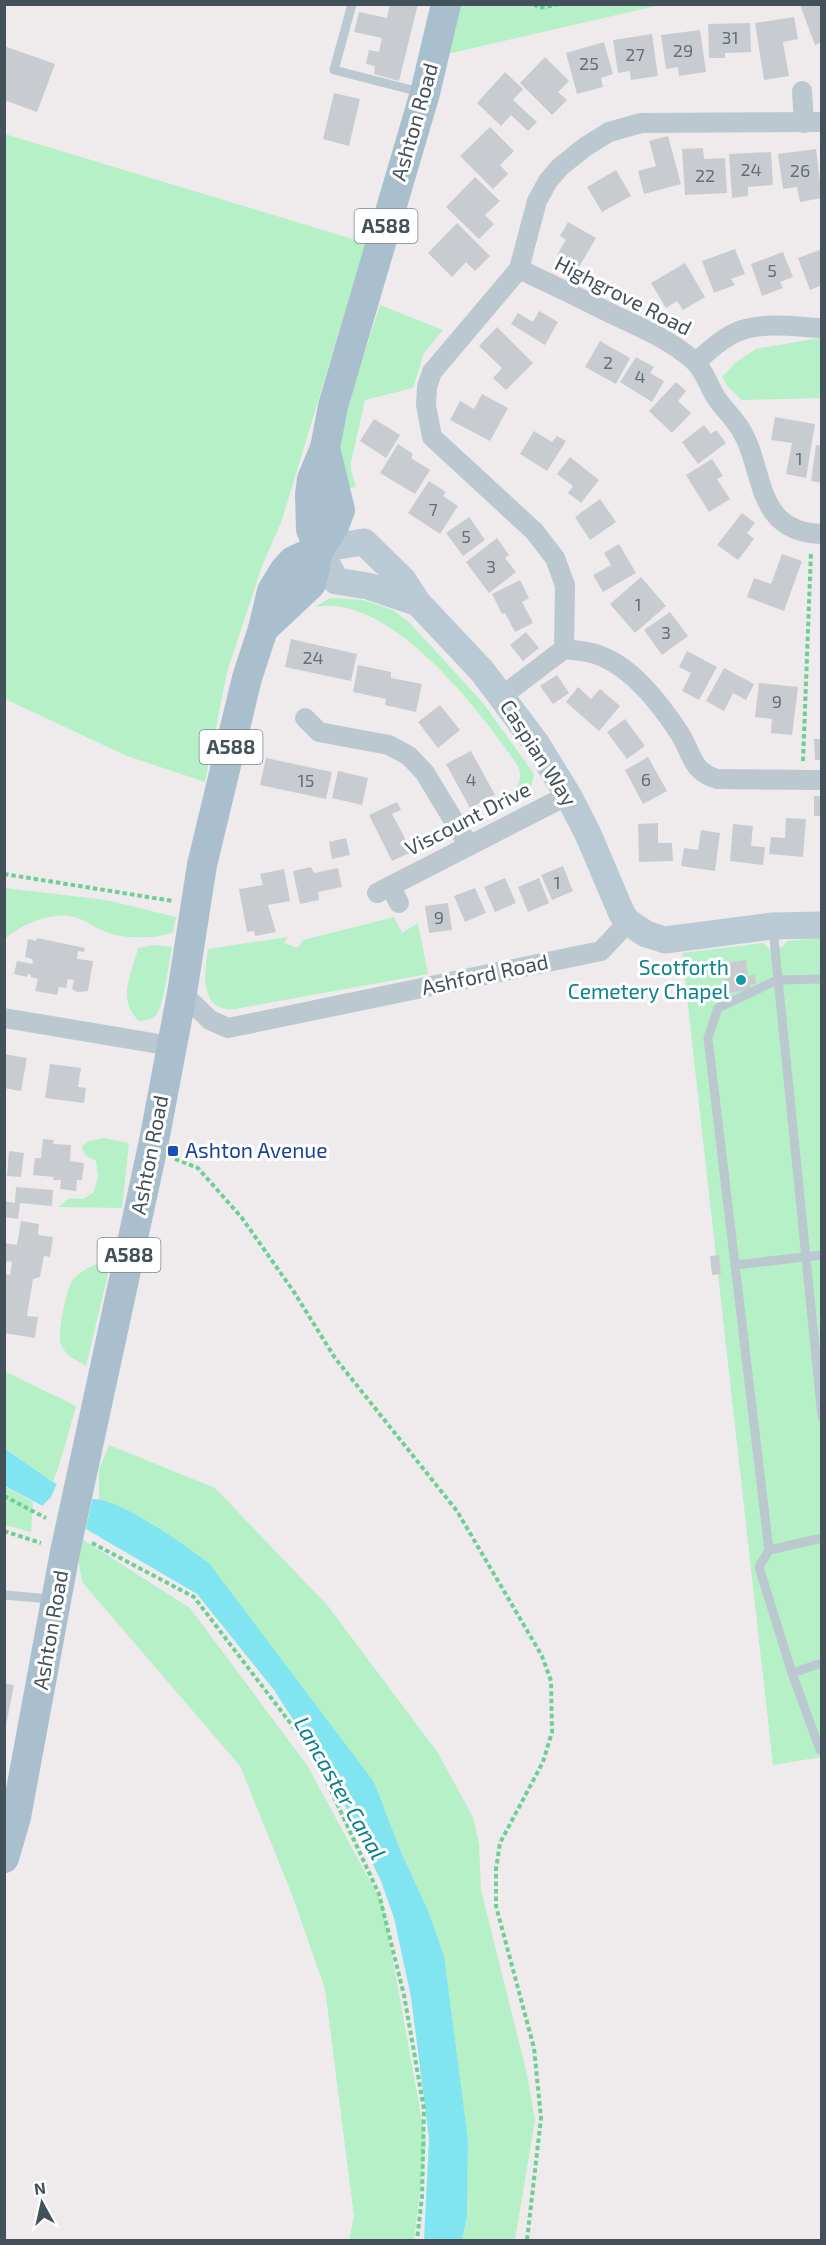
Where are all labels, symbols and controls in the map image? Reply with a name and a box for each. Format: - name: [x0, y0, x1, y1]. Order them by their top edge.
- house number: 31: [721, 26, 739, 48]
- house number: 29: [673, 39, 693, 61]
- house number: 27: [625, 43, 645, 65]
- house number: 25: [579, 52, 599, 74]
- street label: Ashton Road: [385, 60, 442, 183]
- house number: 24: [740, 158, 762, 180]
- house number: 26: [790, 159, 810, 181]
- house number: 22: [695, 164, 715, 186]
- road number: A588: [354, 209, 418, 243]
- street label: Highgrove Road: [551, 249, 696, 340]
- house number: 5: [767, 259, 777, 281]
- house number: 2: [603, 351, 613, 373]
- house number: 4: [634, 365, 646, 387]
- house number: 1: [795, 447, 803, 469]
- house number: 7: [428, 498, 438, 520]
- house number: 5: [461, 525, 471, 547]
- house number: 3: [486, 555, 496, 577]
- house number: 1: [634, 593, 642, 615]
- house number: 3: [661, 621, 671, 643]
- house number: 24: [302, 646, 324, 668]
- house number: 9: [772, 690, 782, 712]
- street label: Caspian Way: [496, 694, 583, 810]
- road number: A588: [200, 730, 262, 764]
- house number: 4: [465, 768, 477, 790]
- house number: 6: [641, 768, 651, 790]
- house number: 15: [298, 769, 314, 791]
- street label: Viscount Drive: [400, 775, 534, 860]
- house number: 1: [553, 871, 561, 893]
- house number: 9: [434, 906, 444, 928]
- street label: Ashford Road: [419, 948, 550, 999]
- place label: Scotforth Cemetery Chapel: [568, 954, 730, 1003]
- marker: Scotforth Cemetery Chapel: [734, 973, 748, 987]
- street label: Ashton Road: [125, 1093, 172, 1217]
- place label: Ashton Avenue: [185, 1137, 328, 1162]
- marker: Ashton Avenue: [166, 1144, 180, 1158]
- road number: A588: [98, 1238, 160, 1272]
- street label: Ashton Road: [27, 1568, 72, 1692]
- water label: Lancaster Canal: [289, 1711, 392, 1864]
- north arrow: [12, 2173, 72, 2233]
- text: N: [33, 2177, 47, 2198]

